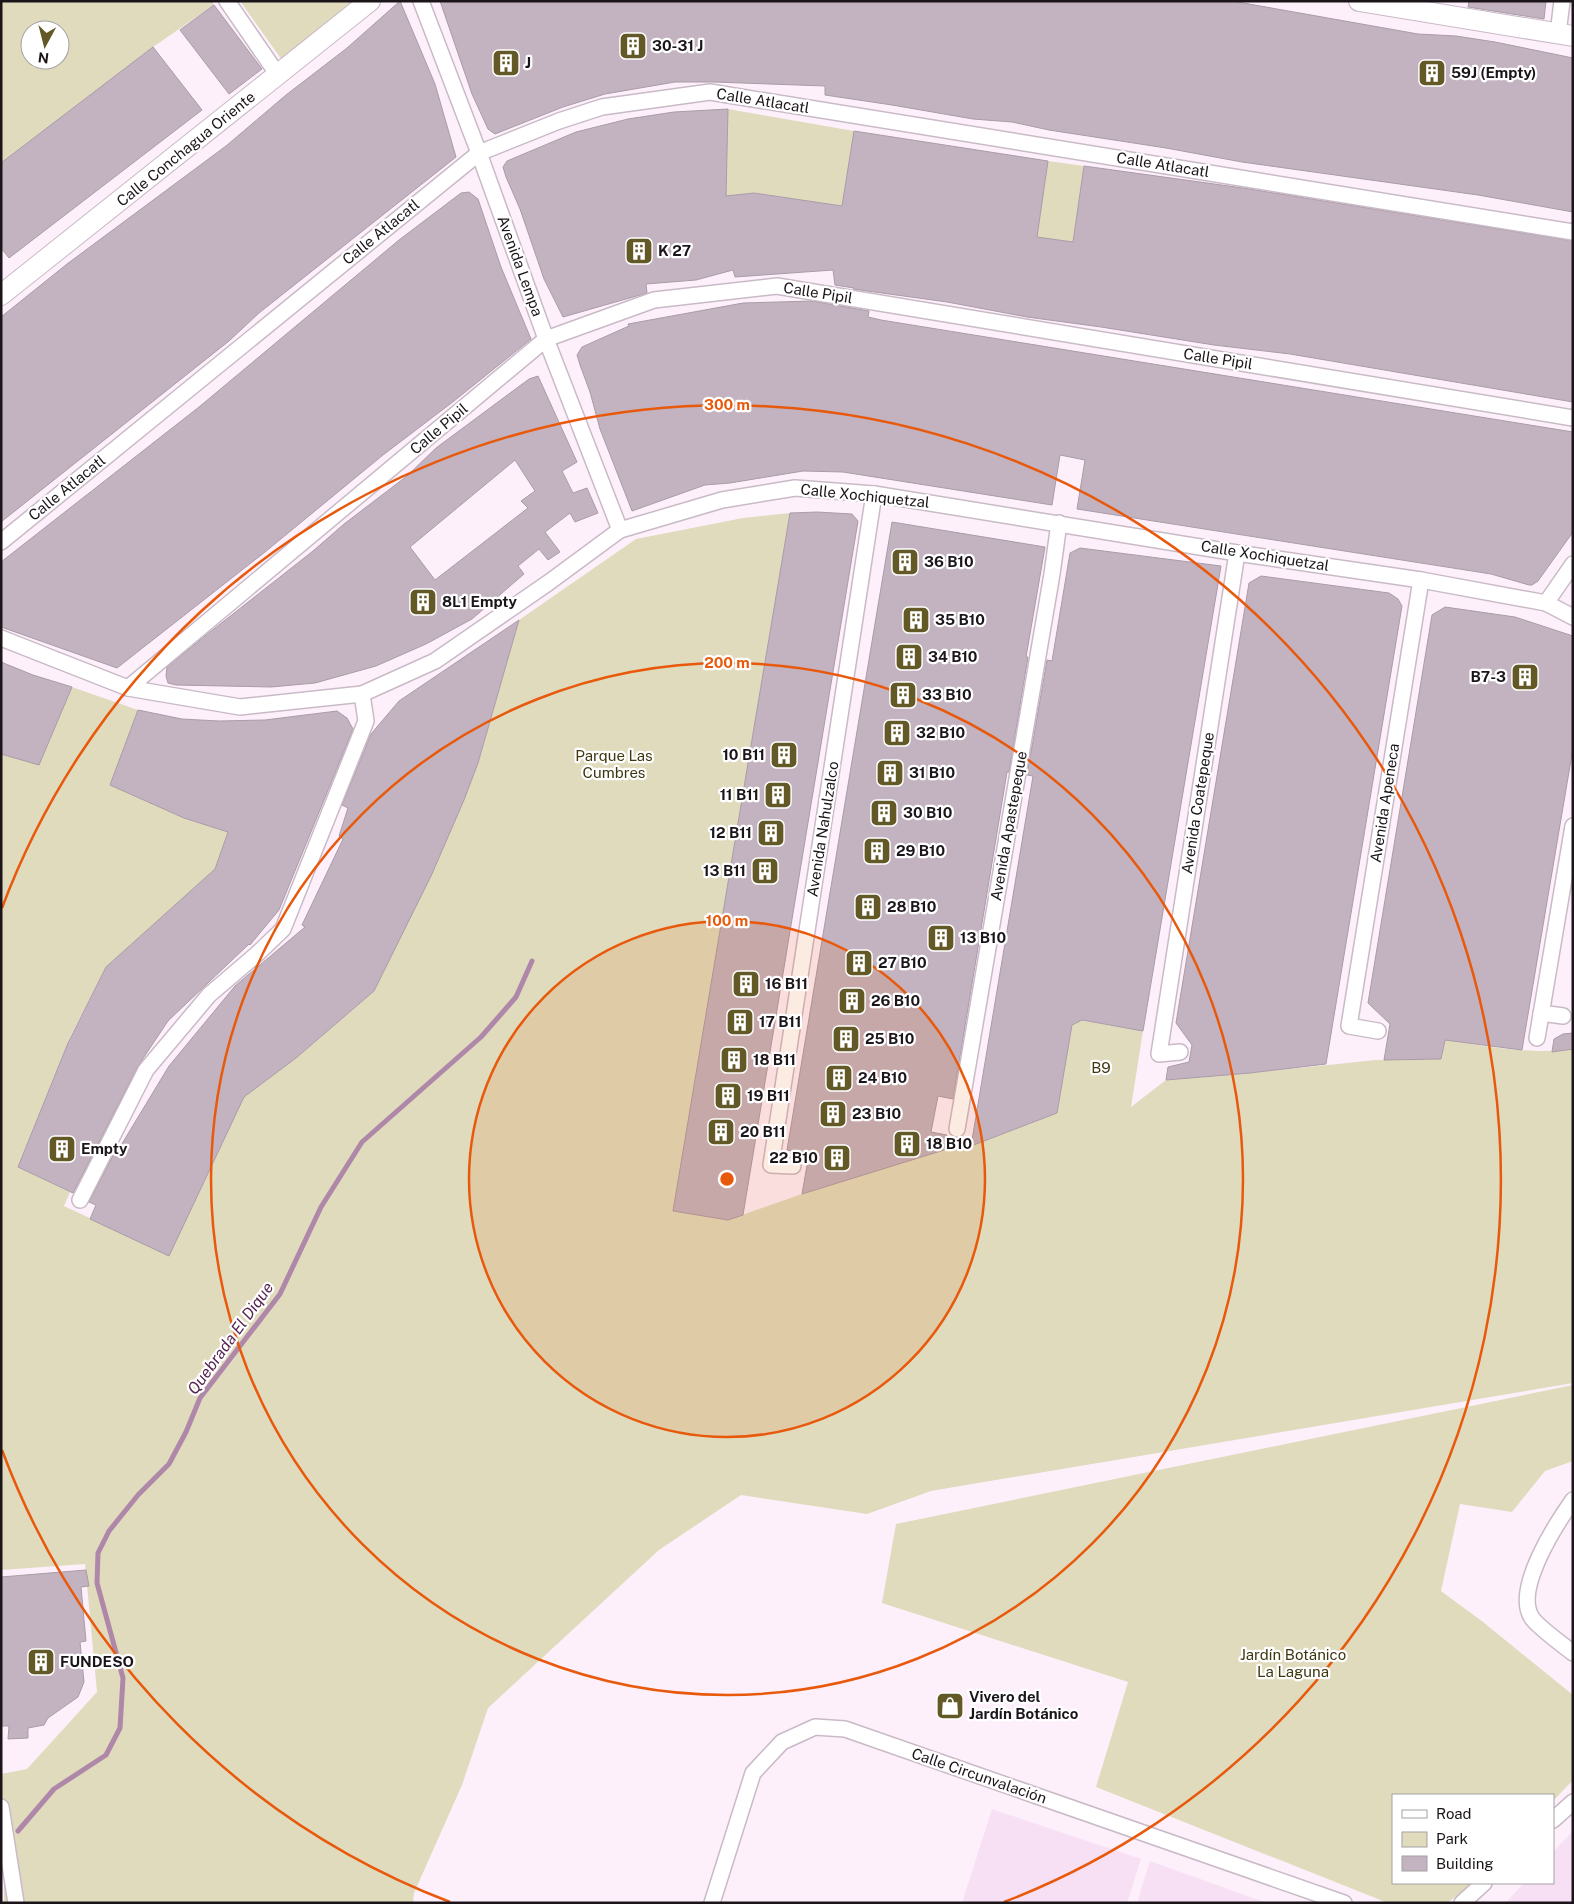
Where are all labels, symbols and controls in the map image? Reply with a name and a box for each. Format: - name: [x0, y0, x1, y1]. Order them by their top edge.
- north arrow: [20, 20, 70, 70]
- building icon: 30-31 J: [618, 31, 648, 61]
- place label: 30-31 J: [652, 37, 703, 54]
- building icon: J: [491, 48, 521, 78]
- text: N: [37, 49, 50, 67]
- place label: J: [525, 54, 531, 71]
- building icon: 59J (Empty): [1417, 58, 1447, 88]
- place label: 59J (Empty): [1451, 64, 1536, 81]
- street label: Calle Atlacatl: [715, 85, 811, 116]
- street label: Calle Conchagua Oriente: [113, 88, 258, 210]
- street label: Calle Atlacatl: [1115, 149, 1211, 180]
- street label: Calle Atlacatl: [339, 195, 423, 268]
- street label: Avenida Lempa: [494, 213, 547, 318]
- building icon: K 27: [624, 236, 654, 266]
- place label: K 27: [658, 242, 691, 259]
- street label: Calle Pipil: [782, 279, 854, 306]
- street label: Calle Pipil: [1182, 345, 1254, 372]
- text: 300 m: [704, 396, 750, 413]
- street label: Calle Pipil: [407, 400, 471, 458]
- street label: Calle Atlacatl: [25, 451, 109, 524]
- street label: Calle Xochiquetzal: [800, 480, 930, 511]
- street label: Calle Xochiquetzal: [1200, 537, 1330, 574]
- building icon: 36 B10: [890, 547, 920, 577]
- place label: 36 B10: [924, 553, 974, 570]
- building icon: 8L1 Empty: [408, 587, 438, 617]
- place label: 8L1 Empty: [442, 593, 517, 610]
- building icon: 35 B10: [901, 605, 931, 635]
- place label: 35 B10: [935, 611, 985, 628]
- building icon: 34 B10: [894, 642, 924, 672]
- place label: 34 B10: [928, 648, 978, 665]
- text: 200 m: [704, 654, 750, 671]
- building icon: B7-3: [1510, 662, 1540, 692]
- place label: B7-3: [1470, 668, 1506, 685]
- building icon: 33 B10: [888, 680, 918, 710]
- place label: 33 B10: [922, 686, 972, 703]
- building icon: 32 B10: [882, 718, 912, 748]
- place label: 32 B10: [916, 724, 966, 741]
- street label: Avenida Coatepeque: [1178, 731, 1217, 875]
- building icon: 10 B11: [769, 740, 799, 770]
- street label: Avenida Apeneca: [1367, 742, 1402, 864]
- place label: 10 B11: [722, 746, 765, 763]
- park label: Parque Las Cumbres: [575, 747, 653, 781]
- street label: Avenida Apastepeque: [987, 750, 1030, 902]
- building icon: 31 B10: [875, 758, 905, 788]
- street label: Avenida Nahulzalco: [803, 760, 842, 898]
- place label: 31 B10: [909, 764, 955, 781]
- building icon: 11 B11: [763, 780, 793, 810]
- place label: 11 B11: [720, 786, 759, 803]
- building icon: 30 B10: [869, 798, 899, 828]
- place label: 30 B10: [903, 804, 953, 821]
- building icon: 12 B11: [756, 818, 786, 848]
- place label: 12 B11: [710, 824, 752, 841]
- building icon: 29 B10: [862, 836, 892, 866]
- place label: 29 B10: [896, 842, 945, 859]
- building icon: 13 B11: [750, 856, 780, 886]
- place label: 13 B11: [703, 862, 746, 879]
- building icon: 28 B10: [853, 892, 883, 922]
- place label: 28 B10: [887, 898, 937, 915]
- text: 100 m: [706, 912, 748, 929]
- building icon: 13 B10: [926, 923, 956, 953]
- place label: 13 B10: [960, 929, 1006, 946]
- building icon: 27 B10: [844, 948, 874, 978]
- place label: 27 B10: [878, 954, 927, 971]
- building icon: 16 B11: [731, 969, 761, 999]
- place label: 16 B11: [765, 975, 808, 992]
- building icon: 26 B10: [837, 986, 867, 1016]
- place label: 26 B10: [871, 992, 921, 1009]
- building icon: 17 B11: [725, 1007, 755, 1037]
- place label: 17 B11: [759, 1013, 801, 1030]
- building icon: 25 B10: [831, 1024, 861, 1054]
- place label: 25 B10: [865, 1030, 915, 1047]
- building icon: 18 B11: [719, 1045, 749, 1075]
- place label: 18 B11: [753, 1051, 796, 1068]
- park label: B9: [1091, 1059, 1111, 1076]
- building icon: 24 B10: [824, 1063, 854, 1093]
- place label: 24 B10: [858, 1069, 907, 1086]
- building icon: 19 B11: [713, 1081, 743, 1111]
- place label: 19 B11: [747, 1087, 790, 1104]
- building icon: 23 B10: [818, 1099, 848, 1129]
- place label: 23 B10: [852, 1105, 902, 1122]
- building icon: 20 B11: [706, 1117, 736, 1147]
- place label: 20 B11: [740, 1123, 786, 1140]
- building icon: 18 B10: [892, 1129, 922, 1159]
- building icon: Empty: [47, 1134, 77, 1164]
- place label: 18 B10: [926, 1135, 973, 1152]
- place label: Empty: [81, 1140, 128, 1157]
- building icon: 22 B10: [822, 1143, 852, 1173]
- place label: 22 B10: [769, 1149, 818, 1166]
- centre of rings: [718, 1170, 736, 1188]
- water label: Quebrada El Dique: [183, 1278, 278, 1398]
- park label: Jardín Botánico La Laguna: [1240, 1646, 1346, 1680]
- building icon: FUNDESO: [26, 1647, 56, 1677]
- place label: FUNDESO: [60, 1653, 134, 1670]
- place label: Vivero del Jardín Botánico: [969, 1688, 1079, 1722]
- shop icon: Vivero del Jardín Botánico: [935, 1691, 965, 1721]
- street label: Calle Circunvalación: [909, 1744, 1049, 1807]
- legend: [1392, 1794, 1554, 1884]
- text: Road: [1436, 1805, 1472, 1822]
- text: Park: [1436, 1830, 1468, 1847]
- text: Building: [1436, 1855, 1494, 1872]

